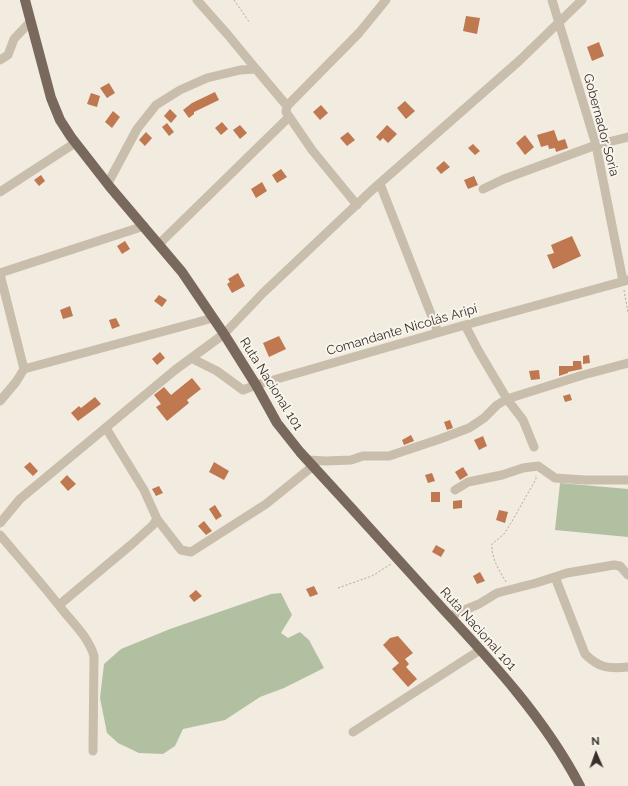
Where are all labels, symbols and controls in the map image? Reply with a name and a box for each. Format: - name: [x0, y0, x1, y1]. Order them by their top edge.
- street label: Gobernador Soria: [580, 72, 622, 178]
- street label: Comandante Nicolás Aripí: [325, 301, 479, 359]
- street label: Ruta Nacional 101: [236, 335, 306, 433]
- street label: Ruta Nacional 101: [437, 584, 519, 674]
- north arrow: [576, 734, 616, 774]
- text: N: [591, 735, 600, 748]

